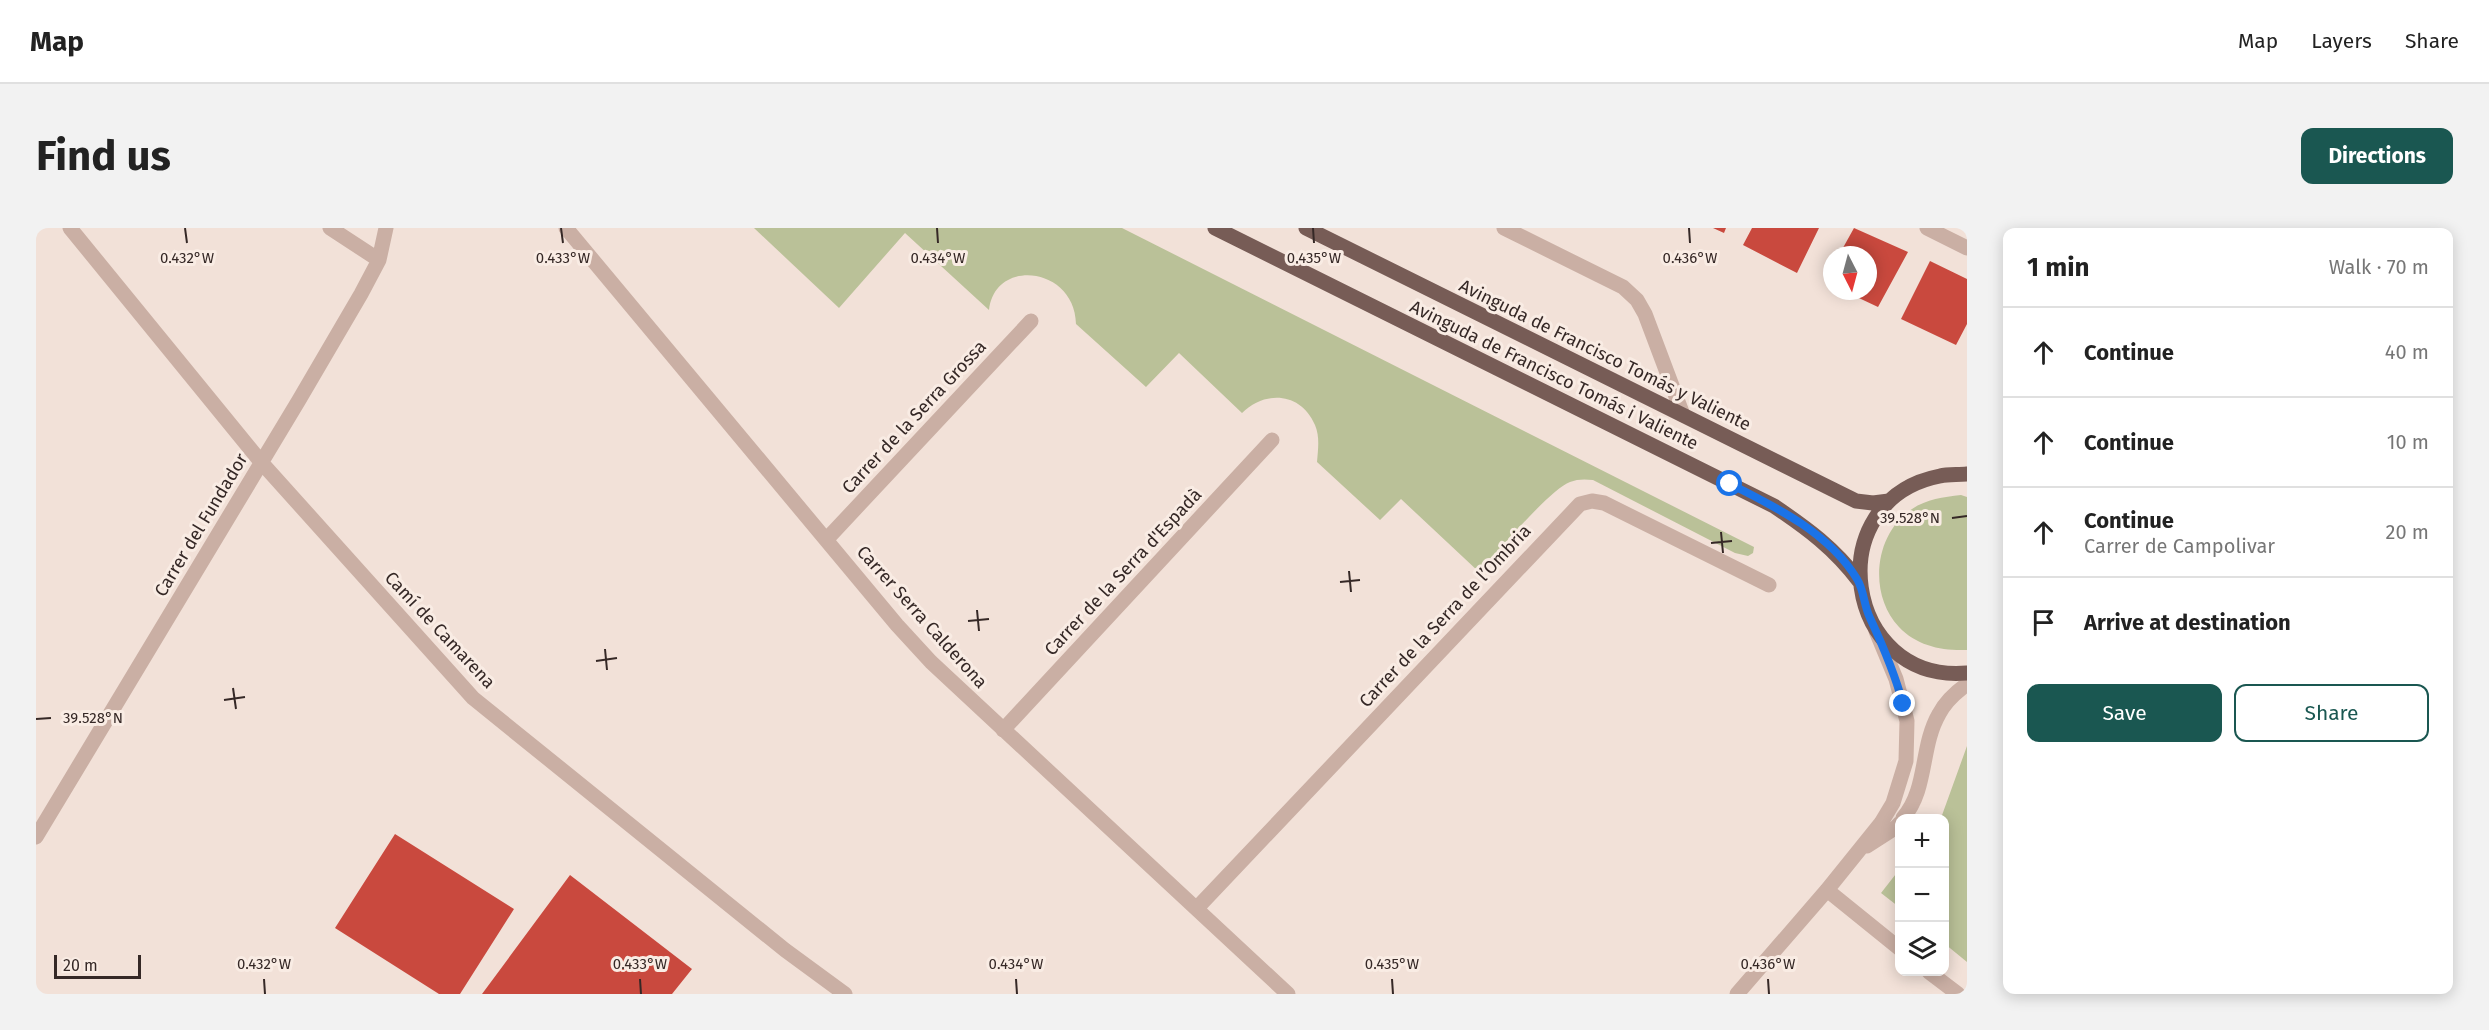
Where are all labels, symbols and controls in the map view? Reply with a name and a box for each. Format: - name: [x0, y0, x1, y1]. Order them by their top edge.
- text: Map: [30, 25, 84, 58]
- text: Map: [2238, 28, 2278, 54]
- text: Layers: [2311, 28, 2372, 54]
- text: Share: [2405, 28, 2459, 54]
- button: Directions: [2301, 128, 2453, 184]
- text: Find us: [36, 131, 171, 181]
- north arrow: [1823, 246, 1877, 300]
- text: 0.432°W: [160, 249, 215, 267]
- text: 0.433°W: [536, 249, 591, 267]
- text: 0.434°W: [911, 249, 966, 267]
- text: 0.435°W: [1287, 249, 1342, 267]
- text: 0.436°W: [1663, 249, 1718, 267]
- text: 1 min: [2027, 252, 2090, 283]
- text: Walk · 70 m: [2329, 255, 2429, 279]
- street label: Avinguda de Francisco Tomás y Valiente: [1456, 275, 1754, 435]
- street label: Avinguda de Francisco Tomás i Valiente: [1406, 295, 1702, 455]
- street label: Carrer de la Serra Grossa: [837, 336, 991, 498]
- icon: ahead: [2027, 336, 2060, 369]
- text: Continue: [2084, 339, 2174, 366]
- text: 40 m: [2385, 340, 2429, 364]
- icon: ahead: [2027, 426, 2060, 459]
- text: Continue: [2084, 429, 2174, 456]
- text: 10 m: [2387, 430, 2429, 454]
- street label: Carrer del Fundador: [150, 449, 252, 601]
- route start: [1716, 470, 1742, 496]
- street label: Carrer de la Serra d'Espadà: [1040, 484, 1206, 660]
- text: Continue: [2084, 507, 2174, 534]
- text: 39.528°N: [1880, 509, 1940, 527]
- icon: ahead: [2027, 516, 2060, 549]
- street label: Carrer de la Serra de l’Ombria: [1354, 520, 1536, 712]
- text: 20 m: [2386, 520, 2429, 544]
- text: Carrer de Campolivar: [2084, 534, 2275, 558]
- street label: Carrer Serra Calderona: [852, 541, 992, 693]
- street label: Camí de Camarena: [380, 567, 500, 693]
- icon: arrive: [2027, 606, 2060, 639]
- text: Arrive at destination: [2084, 609, 2291, 636]
- button: Save: [2027, 684, 2222, 742]
- button: Share: [2234, 684, 2429, 742]
- route end: [1889, 690, 1915, 716]
- text: 39.528°N: [63, 709, 123, 727]
- map controls: [1895, 814, 1949, 976]
- button: +: [1895, 814, 1949, 868]
- button: −: [1895, 868, 1949, 922]
- button: layers: [1895, 922, 1949, 976]
- scale bar: [54, 952, 141, 980]
- text: 0.432°W: [237, 955, 292, 973]
- text: 0.433°W: [613, 955, 668, 973]
- text: 0.434°W: [989, 955, 1044, 973]
- text: 0.435°W: [1365, 955, 1420, 973]
- text: 0.436°W: [1741, 955, 1796, 973]
- text: 20 m: [63, 956, 98, 975]

